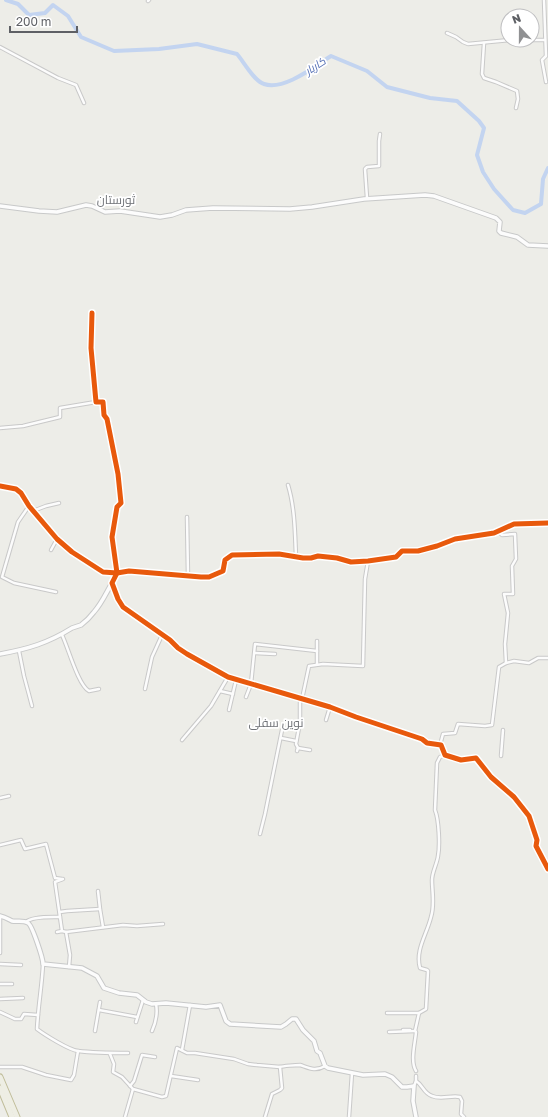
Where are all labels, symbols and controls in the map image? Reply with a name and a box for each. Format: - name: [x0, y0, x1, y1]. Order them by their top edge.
- scale bar: [10, 8, 77, 34]
- north arrow: [500, 8, 540, 48]
- text: N: [510, 11, 522, 26]
- text: 200 m: [16, 14, 51, 29]
- water label: کاربار: [300, 54, 328, 79]
- district label: ثورستان: [97, 192, 136, 207]
- district label: نوین سفلى: [249, 715, 303, 730]

